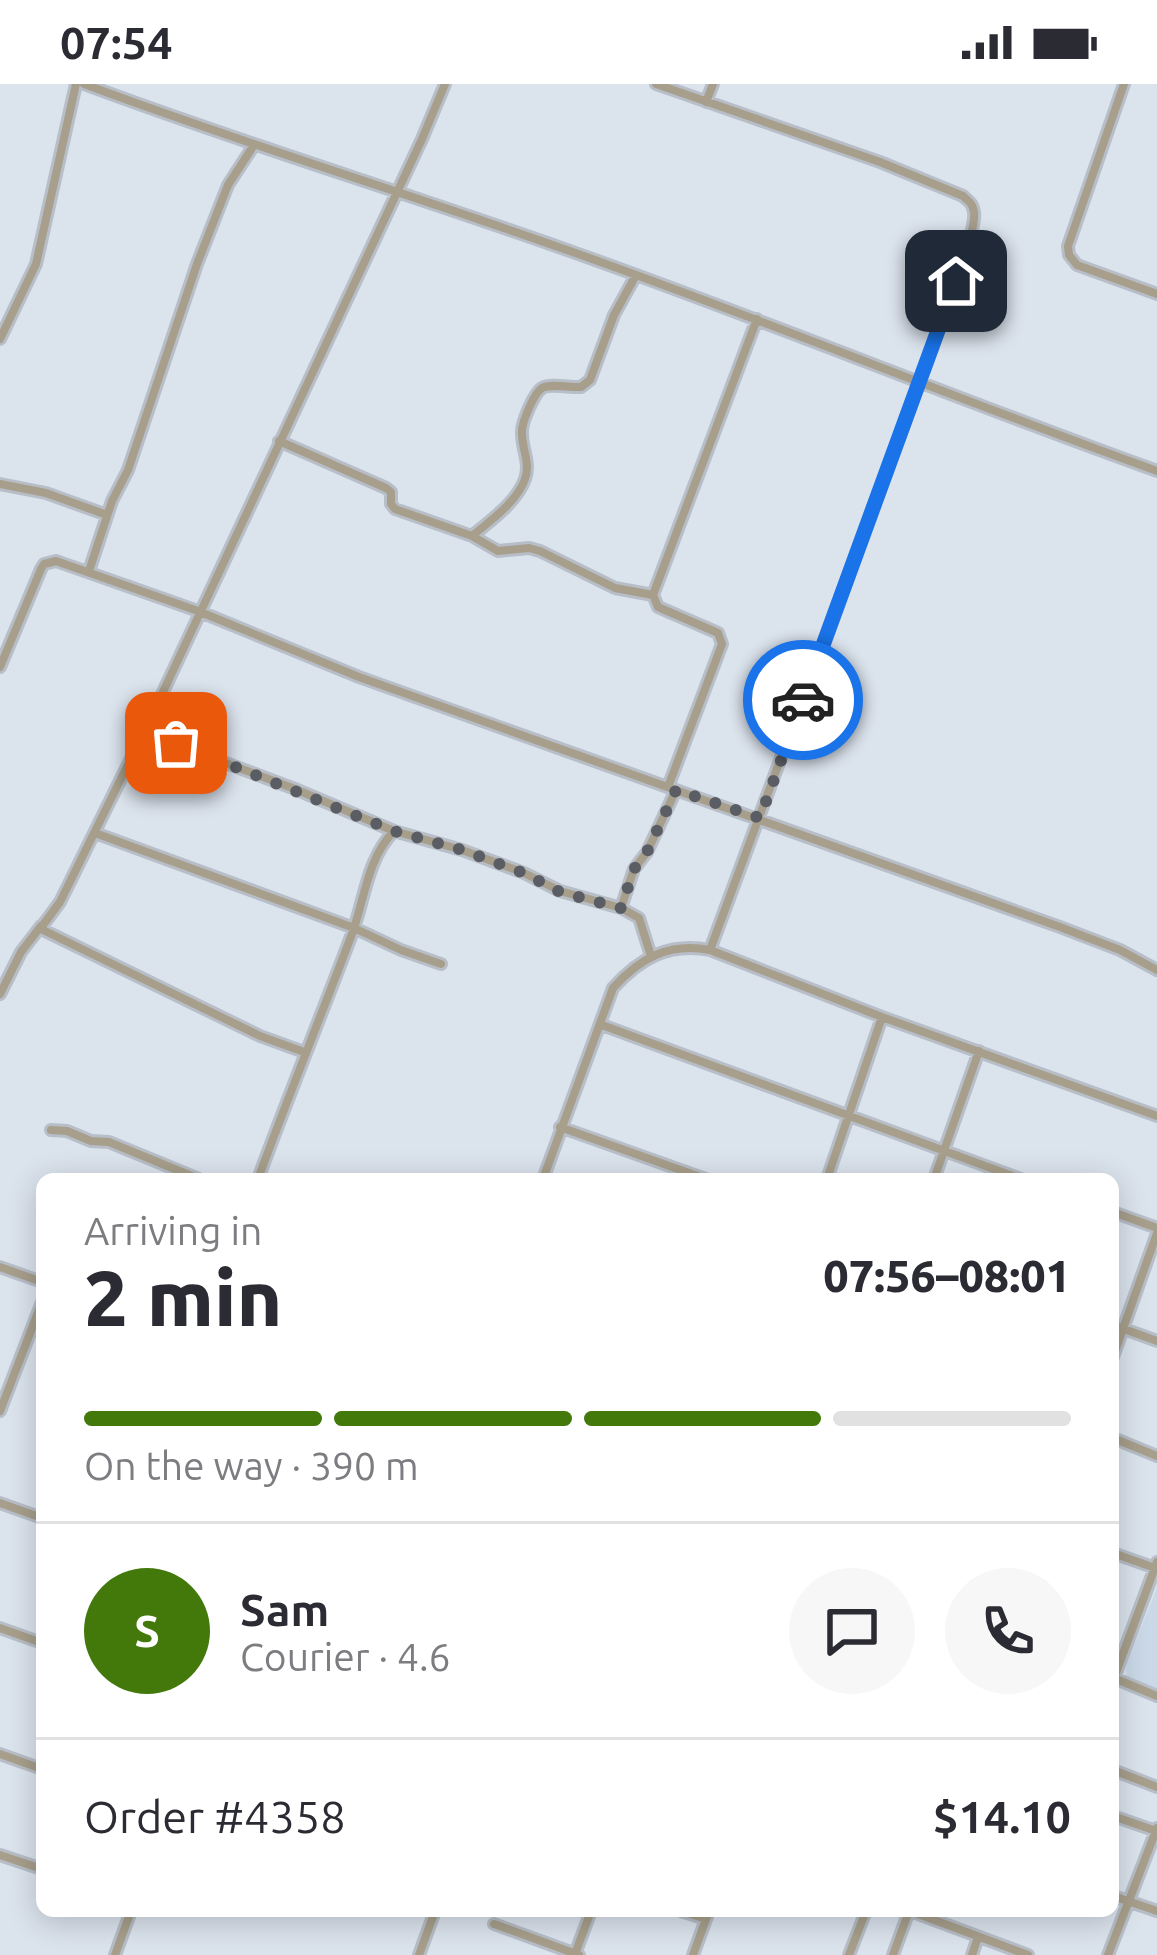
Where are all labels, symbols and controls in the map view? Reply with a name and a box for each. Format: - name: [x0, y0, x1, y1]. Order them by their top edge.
- text: 07:54: [60, 17, 173, 68]
- pin: [905, 230, 1007, 332]
- icon: home: [923, 248, 989, 314]
- courier: [743, 640, 863, 760]
- icon: car: [770, 667, 836, 733]
- pin: [125, 692, 227, 794]
- icon: bag: [143, 710, 209, 776]
- text: Arriving in: [84, 1209, 262, 1252]
- text: 07:56–08:01: [823, 1250, 1071, 1301]
- text: 2 min: [84, 1253, 282, 1341]
- text: On the way · 390 m: [84, 1444, 419, 1487]
- button: chat: [789, 1568, 915, 1694]
- button: phone: [945, 1568, 1071, 1694]
- text: Sam: [240, 1584, 329, 1635]
- text: S: [134, 1605, 160, 1656]
- text: Courier · 4.6: [240, 1635, 451, 1678]
- text: Order #4358: [84, 1791, 346, 1842]
- text: $14.10: [933, 1791, 1071, 1842]

